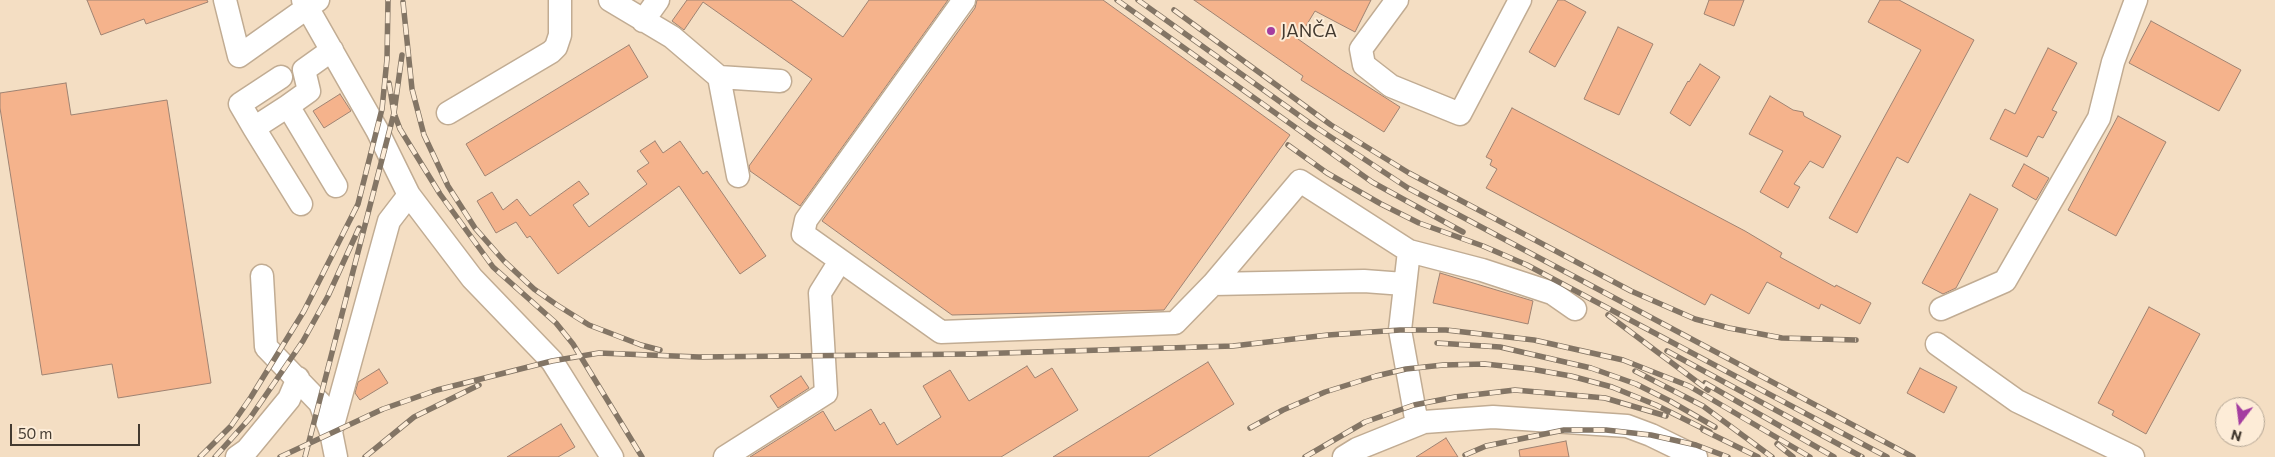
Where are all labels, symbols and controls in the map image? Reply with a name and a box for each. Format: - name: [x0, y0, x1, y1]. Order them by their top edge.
- place label: JANČA: [1281, 20, 1337, 42]
- marker: JANČA: [1265, 25, 1277, 37]
- north arrow: [2215, 397, 2265, 447]
- scale bar: [12, 414, 142, 446]
- text: 50 m: [18, 424, 52, 442]
- text: N: [2229, 426, 2244, 446]

